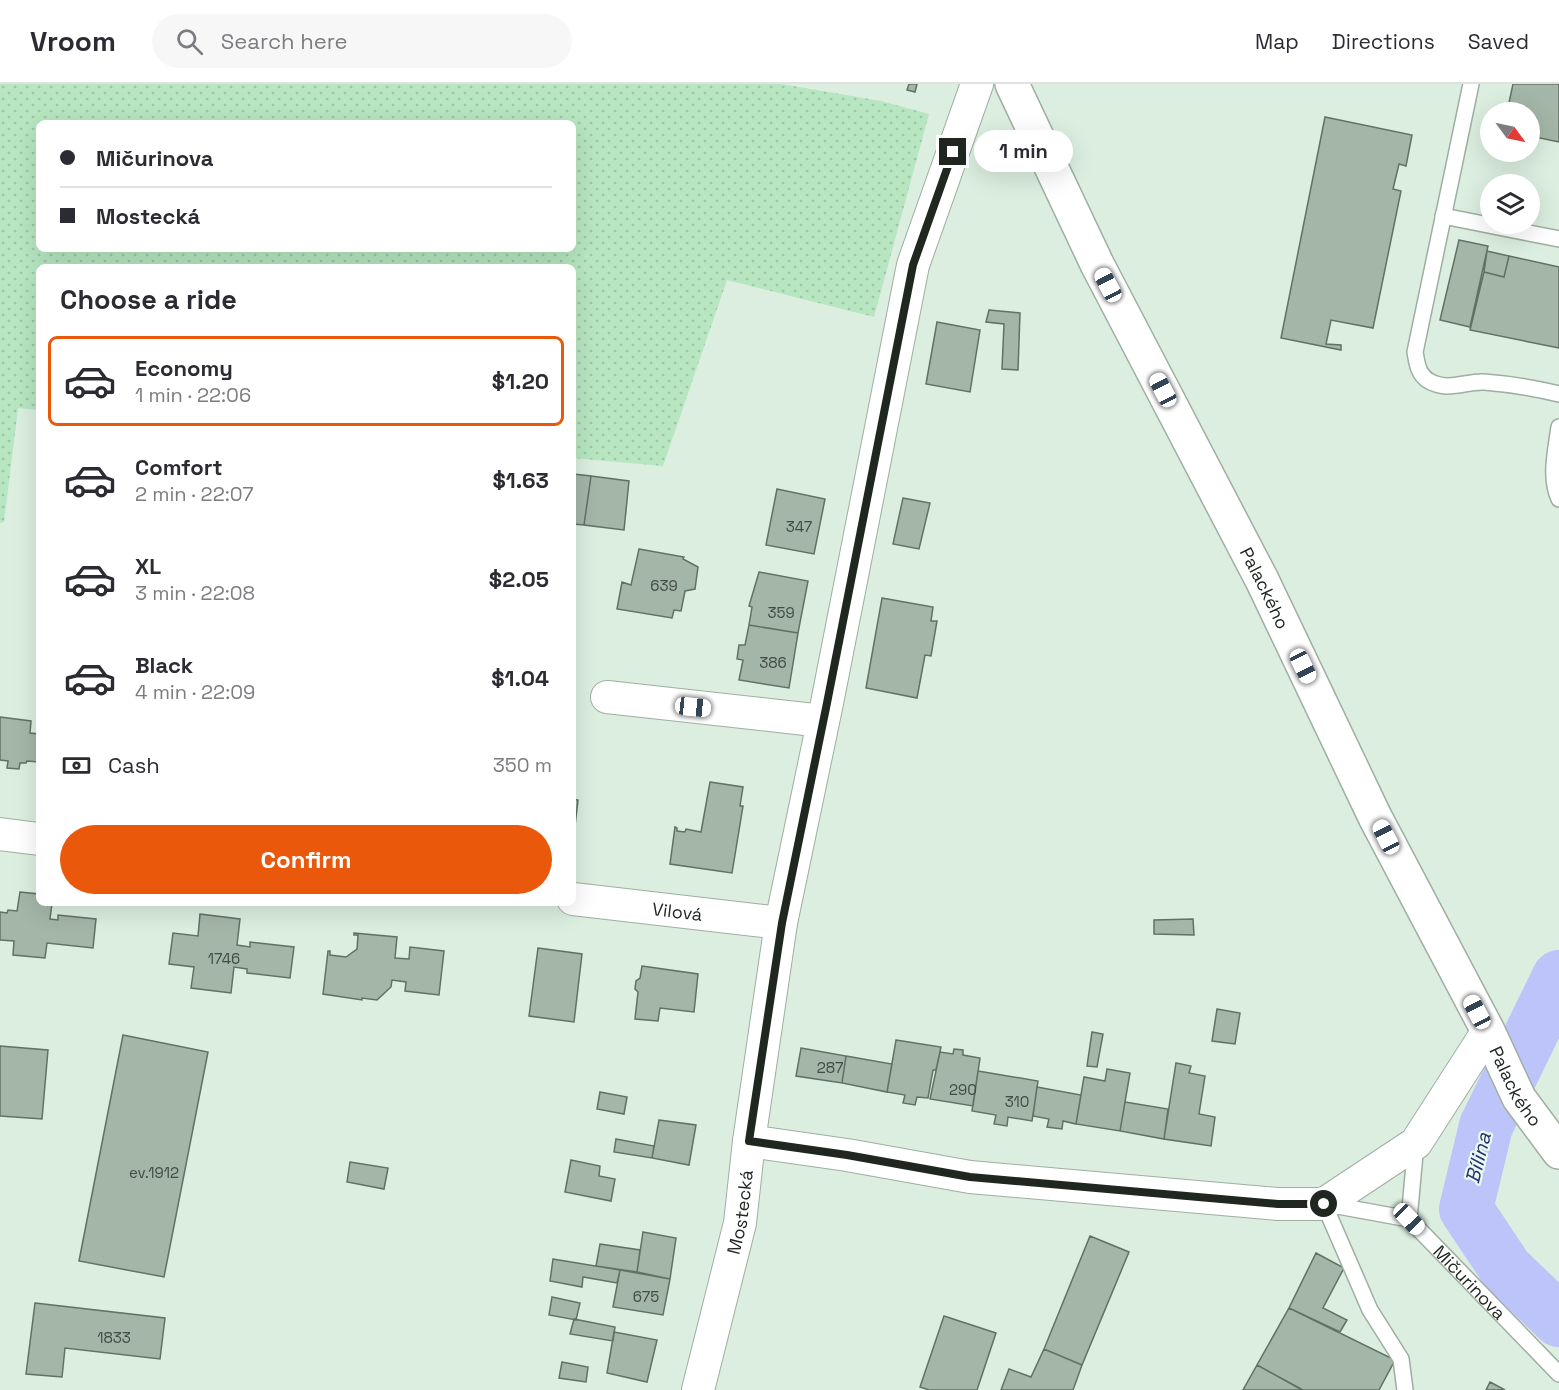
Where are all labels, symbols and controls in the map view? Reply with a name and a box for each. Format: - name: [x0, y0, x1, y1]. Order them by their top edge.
- search box: [152, 14, 572, 68]
- text: Vroom: [30, 23, 116, 59]
- icon: search: [173, 25, 206, 58]
- text: Search here: [221, 27, 348, 55]
- text: Map: [1255, 28, 1299, 55]
- text: Directions: [1332, 28, 1435, 55]
- text: Saved: [1468, 28, 1529, 55]
- north arrow: [1480, 102, 1540, 162]
- map controls: [1480, 102, 1540, 234]
- callout: 1 min: [974, 131, 1073, 173]
- route end: [939, 138, 966, 165]
- text: 1 min: [999, 138, 1048, 164]
- text: Mičurinova: [96, 144, 213, 172]
- button: layers: [1480, 174, 1540, 234]
- text: Mostecká: [96, 202, 200, 230]
- car: [1092, 265, 1124, 305]
- text: Choose a ride: [60, 282, 237, 317]
- icon: car: [63, 354, 117, 408]
- text: Economy: [135, 354, 233, 382]
- text: $1.20: [492, 367, 549, 395]
- car: [1147, 370, 1179, 410]
- text: 1 min · 22:06: [135, 382, 251, 408]
- icon: car: [63, 453, 117, 507]
- text: Comfort: [135, 453, 223, 481]
- text: $1.63: [492, 466, 549, 494]
- text: 2 min · 22:07: [135, 481, 254, 507]
- house number: 347: [786, 517, 812, 536]
- street label: Palackého: [1235, 543, 1295, 632]
- icon: car: [63, 552, 117, 606]
- text: XL: [135, 552, 161, 580]
- text: $2.05: [489, 565, 549, 593]
- house number: 639: [650, 576, 678, 595]
- text: 3 min · 22:08: [135, 580, 255, 606]
- house number: 359: [767, 603, 795, 622]
- car: [1287, 646, 1319, 686]
- icon: car: [63, 651, 117, 705]
- text: Black: [135, 651, 193, 679]
- house number: 386: [759, 653, 787, 672]
- text: $1.04: [491, 664, 549, 692]
- text: 4 min · 22:09: [135, 679, 255, 705]
- car: [674, 696, 712, 718]
- icon: cash: [60, 749, 93, 782]
- text: Cash: [108, 751, 160, 779]
- text: 350 m: [493, 752, 552, 778]
- car: [1370, 817, 1402, 857]
- button: Confirm: [60, 825, 552, 894]
- street label: Vilová: [651, 897, 704, 925]
- house number: 1746: [208, 949, 240, 968]
- car: [1461, 992, 1493, 1032]
- street label: Palackého: [1485, 1042, 1547, 1131]
- house number: 287: [817, 1058, 843, 1077]
- house number: 290: [949, 1080, 977, 1099]
- house number: 310: [1005, 1092, 1029, 1111]
- water label: Bílina: [1459, 1129, 1497, 1186]
- house number: ev.1912: [129, 1163, 179, 1182]
- street label: Mostecká: [721, 1169, 757, 1257]
- route start: [1310, 1190, 1337, 1217]
- car: [1390, 1200, 1428, 1238]
- street label: Mičurinova: [1429, 1240, 1511, 1324]
- house number: 675: [633, 1287, 659, 1306]
- house number: 1833: [97, 1328, 131, 1347]

